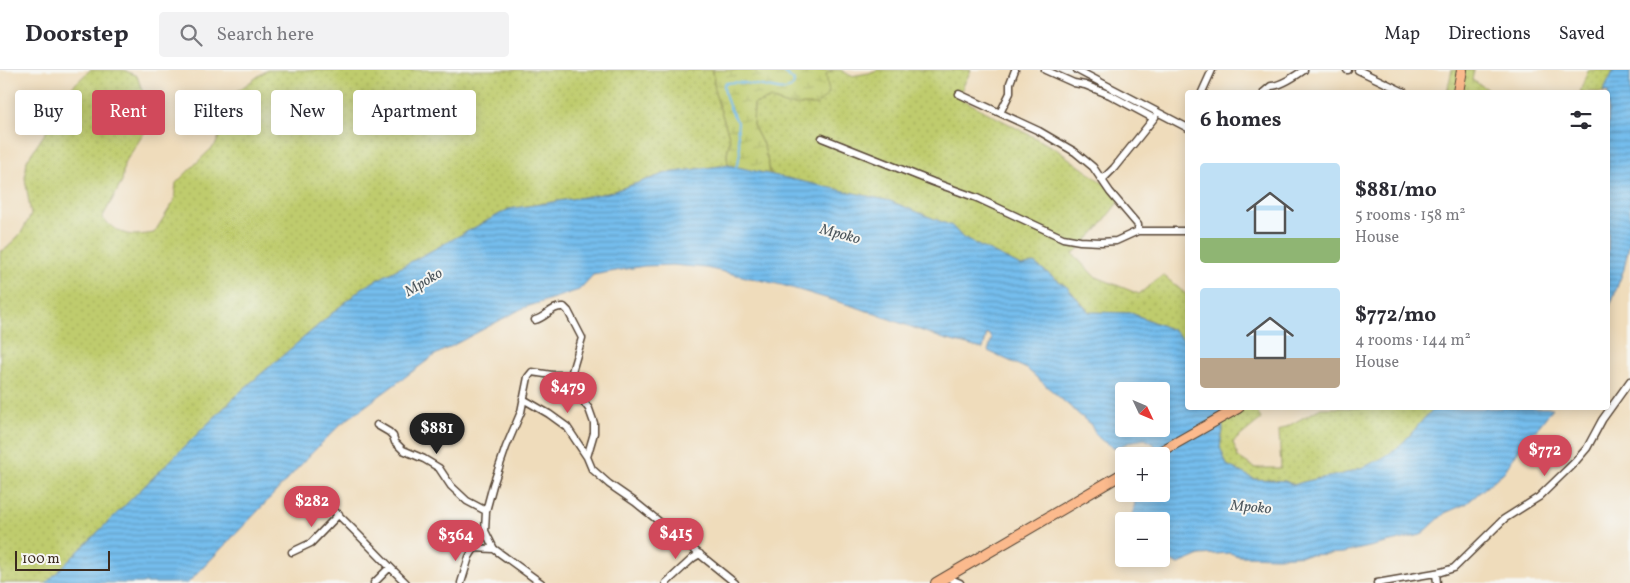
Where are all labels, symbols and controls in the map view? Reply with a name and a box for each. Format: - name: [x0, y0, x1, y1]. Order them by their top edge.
- search box: [159, 12, 509, 57]
- text: Doorstep: [25, 18, 129, 52]
- icon: search: [177, 21, 205, 49]
- text: Search here: [217, 22, 314, 48]
- text: Map: [1384, 22, 1420, 47]
- text: Directions: [1448, 22, 1531, 47]
- text: Saved: [1559, 22, 1605, 47]
- chip: Buy: [15, 90, 82, 135]
- chip: Rent: [92, 90, 165, 135]
- chip: Filters: [175, 90, 261, 135]
- chip: New: [271, 90, 343, 135]
- chip: Apartment: [353, 90, 476, 135]
- text: 6 homes: [1200, 106, 1281, 135]
- icon: filters: [1567, 106, 1595, 134]
- text: $881/mo: [1355, 176, 1437, 205]
- icon: home: [1240, 183, 1300, 243]
- text: 5 rooms · 158 m²: [1355, 205, 1465, 227]
- water label: Mpoko: [817, 219, 863, 250]
- text: House: [1355, 227, 1399, 249]
- water label: Mpoko: [400, 263, 447, 303]
- text: $772/mo: [1355, 301, 1436, 330]
- icon: home: [1240, 308, 1300, 368]
- text: 4 rooms · 144 m²: [1355, 330, 1471, 352]
- text: House: [1355, 352, 1399, 374]
- pin: $479: [538, 372, 598, 414]
- text: $479: [551, 377, 585, 399]
- north arrow: [1115, 382, 1170, 438]
- map controls: [1115, 382, 1170, 567]
- pin: $881: [407, 412, 467, 455]
- text: $881: [421, 418, 453, 440]
- pin: $772: [1515, 434, 1575, 477]
- text: $772: [1529, 440, 1561, 462]
- button: +: [1115, 447, 1170, 502]
- pin: $282: [282, 486, 342, 528]
- text: $282: [295, 491, 329, 513]
- water label: Mpoko: [1229, 496, 1272, 520]
- button: −: [1115, 512, 1170, 567]
- pin: $415: [646, 518, 706, 560]
- pin: $364: [426, 520, 486, 562]
- text: $415: [660, 523, 692, 545]
- text: $364: [438, 525, 474, 547]
- scale bar: [15, 548, 110, 571]
- text: 100 m: [22, 550, 60, 569]

